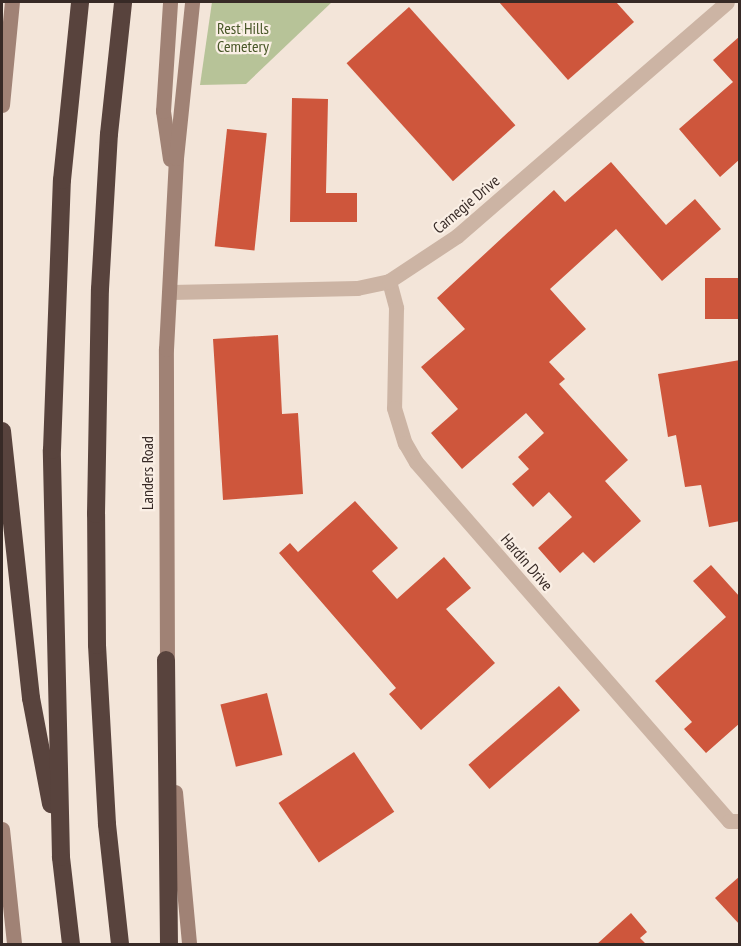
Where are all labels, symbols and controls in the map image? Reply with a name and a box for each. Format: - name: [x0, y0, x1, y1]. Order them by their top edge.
- park label: Rest Hills Cemetery: [217, 18, 269, 56]
- street label: Carnegie Drive: [429, 171, 503, 237]
- street label: Landers Road: [137, 436, 157, 510]
- street label: Hardin Drive: [497, 530, 557, 594]

